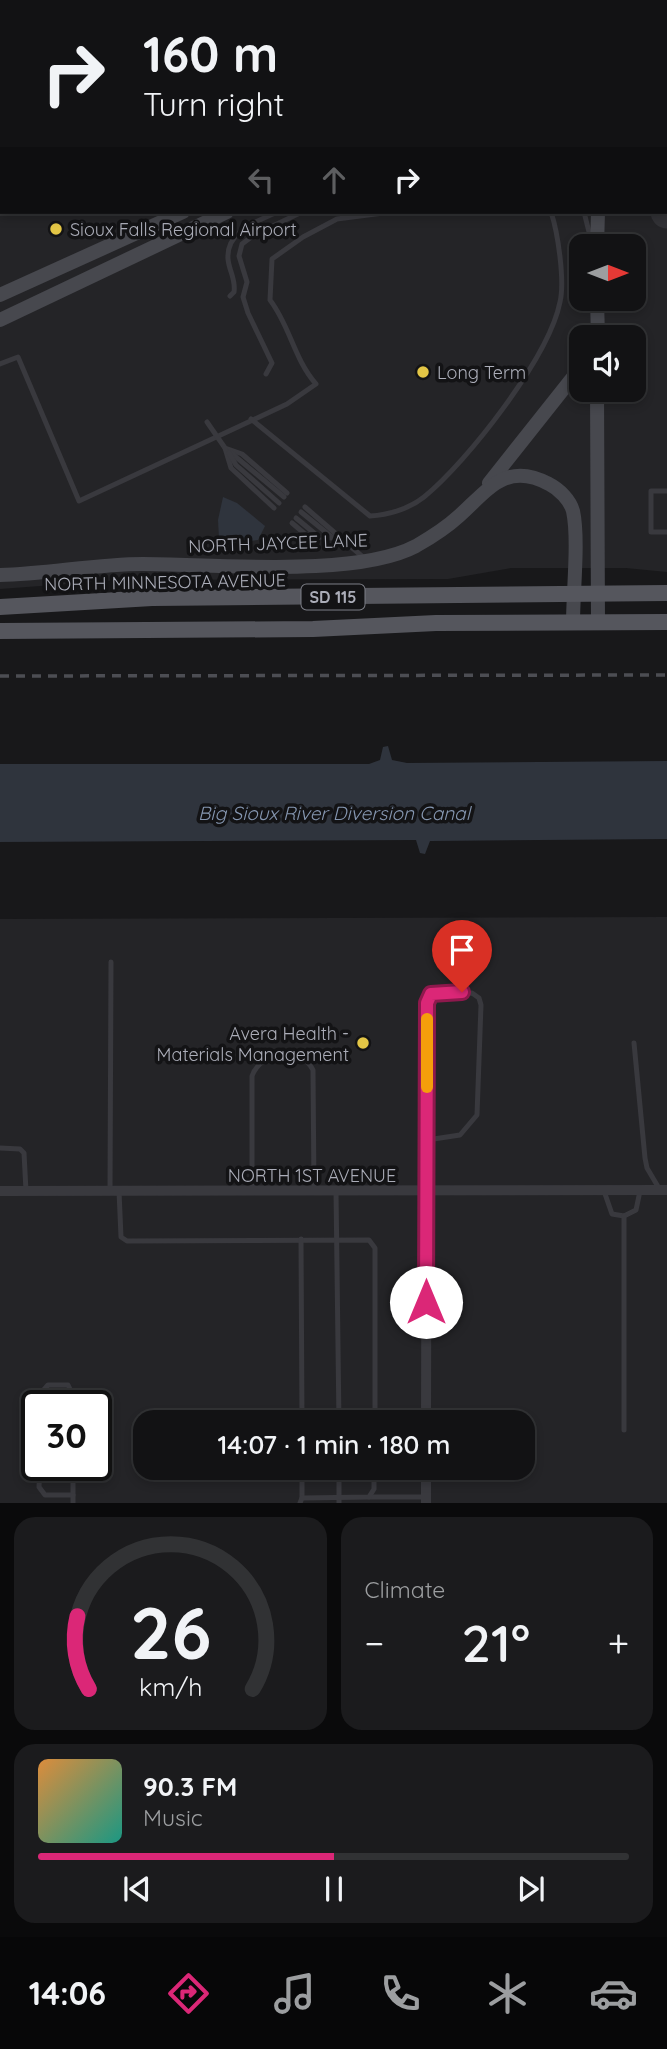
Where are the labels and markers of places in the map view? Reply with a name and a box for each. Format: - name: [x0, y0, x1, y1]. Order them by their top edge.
- place label: Sioux Falls Regional Airport: [70, 218, 297, 241]
- marker: Sioux Falls Regional Airport: [48, 221, 64, 237]
- place label: Long Term: [437, 361, 526, 384]
- marker: Long Term: [415, 364, 431, 380]
- pin: [432, 920, 492, 992]
- place label: Avera Health - Materials Management: [157, 1022, 349, 1066]
- marker: Avera Health - Materials Management: [355, 1035, 371, 1051]

